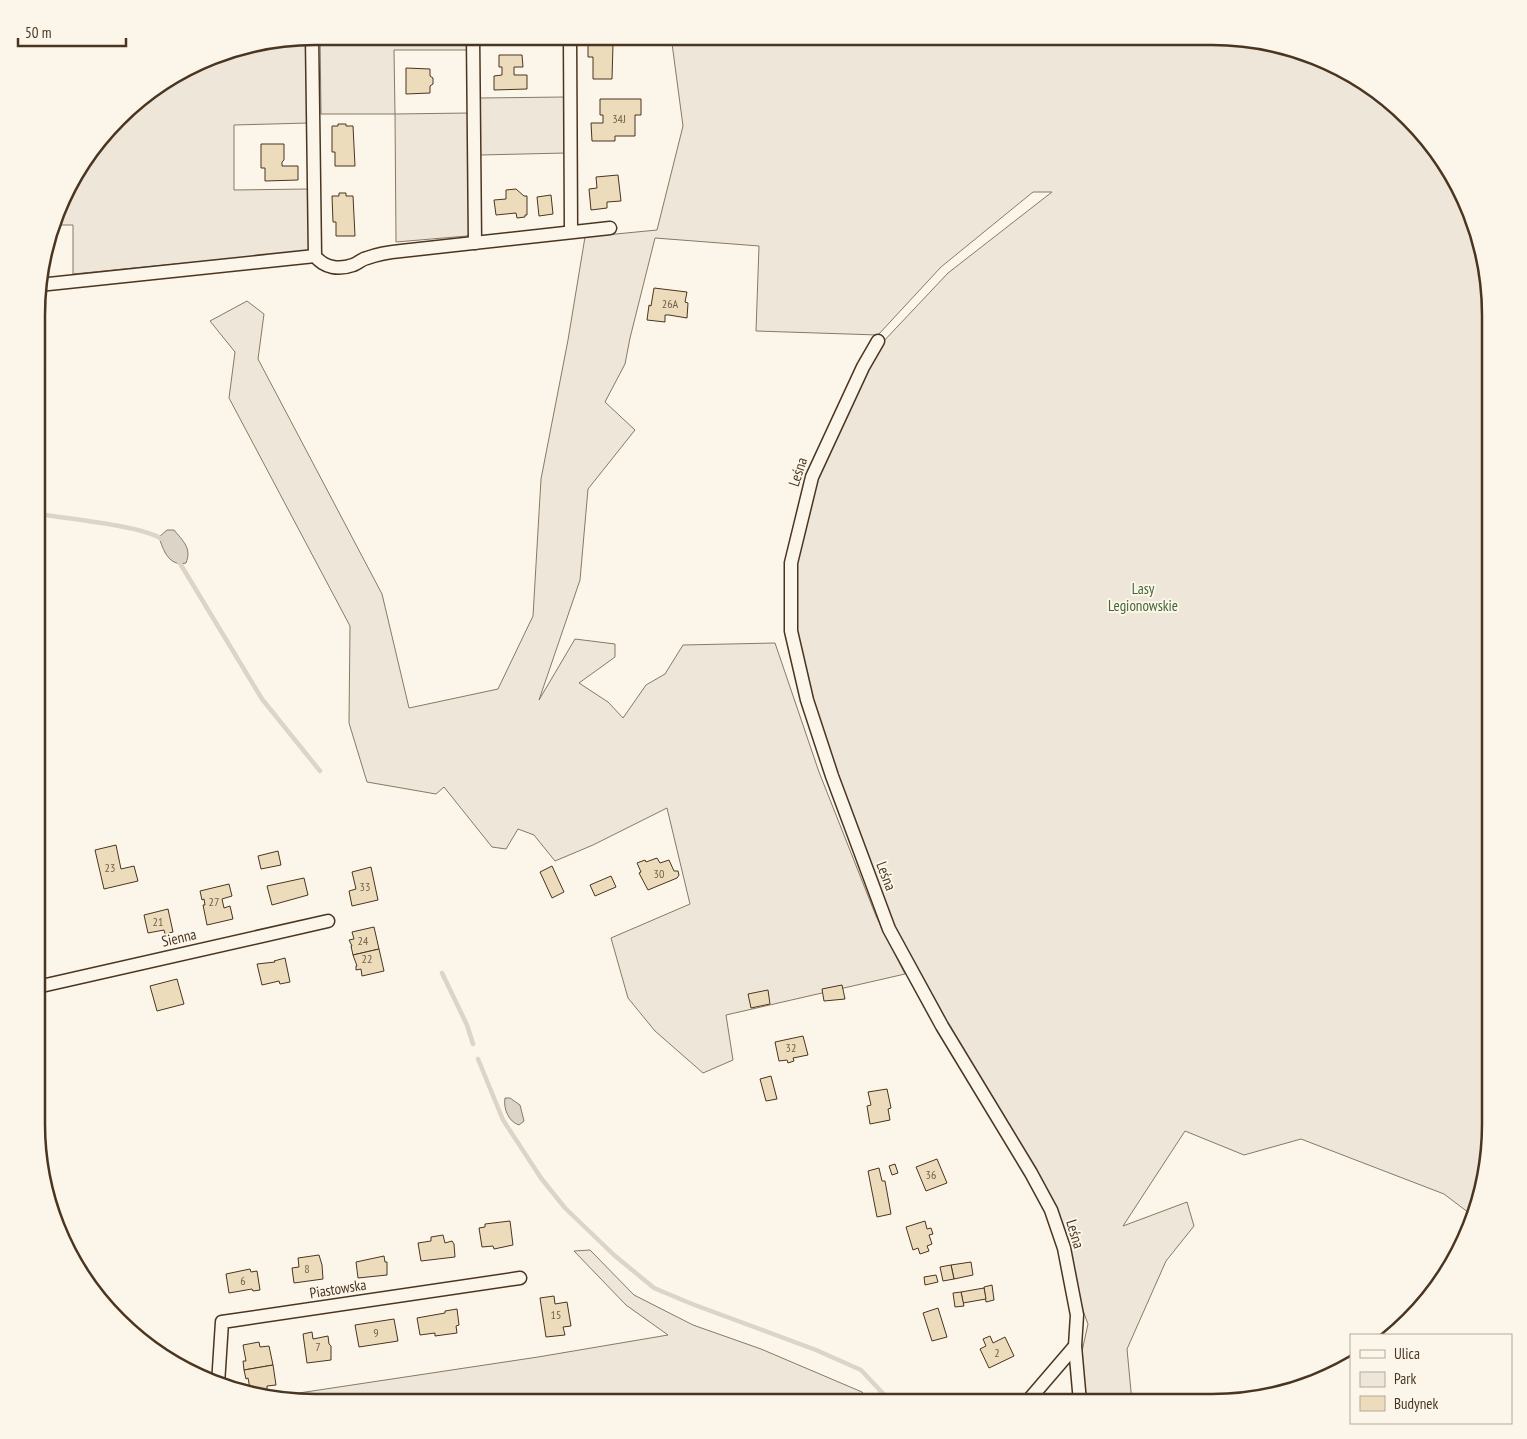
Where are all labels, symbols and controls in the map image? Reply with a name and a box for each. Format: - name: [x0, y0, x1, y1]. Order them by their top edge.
- scale bar: [18, 15, 125, 47]
- text: 50 m: [25, 23, 51, 42]
- house number: 34J: [612, 111, 626, 126]
- house number: 26A: [662, 296, 679, 311]
- street label: Leśna: [784, 455, 811, 489]
- park label: Lasy Legionowskie: [1108, 579, 1178, 615]
- street label: Leśna: [872, 859, 901, 893]
- house number: 23: [105, 860, 115, 875]
- house number: 30: [654, 866, 664, 881]
- house number: 33: [360, 879, 370, 894]
- house number: 27: [209, 894, 219, 909]
- house number: 21: [153, 914, 163, 929]
- street label: Sienna: [160, 924, 198, 951]
- house number: 24: [358, 933, 369, 948]
- house number: 22: [362, 951, 372, 966]
- house number: 32: [786, 1040, 796, 1055]
- house number: 36: [926, 1167, 936, 1182]
- street label: Leśna: [1062, 1217, 1089, 1251]
- house number: 8: [304, 1261, 310, 1276]
- house number: 6: [240, 1273, 246, 1288]
- street label: Piastowska: [308, 1275, 368, 1302]
- house number: 15: [551, 1307, 561, 1322]
- house number: 9: [373, 1325, 379, 1340]
- legend: [1350, 1334, 1512, 1424]
- house number: 7: [315, 1339, 321, 1354]
- text: Ulica: [1394, 1344, 1420, 1363]
- house number: 2: [994, 1345, 1000, 1360]
- text: Park: [1394, 1369, 1416, 1388]
- text: Budynek: [1394, 1394, 1438, 1413]

